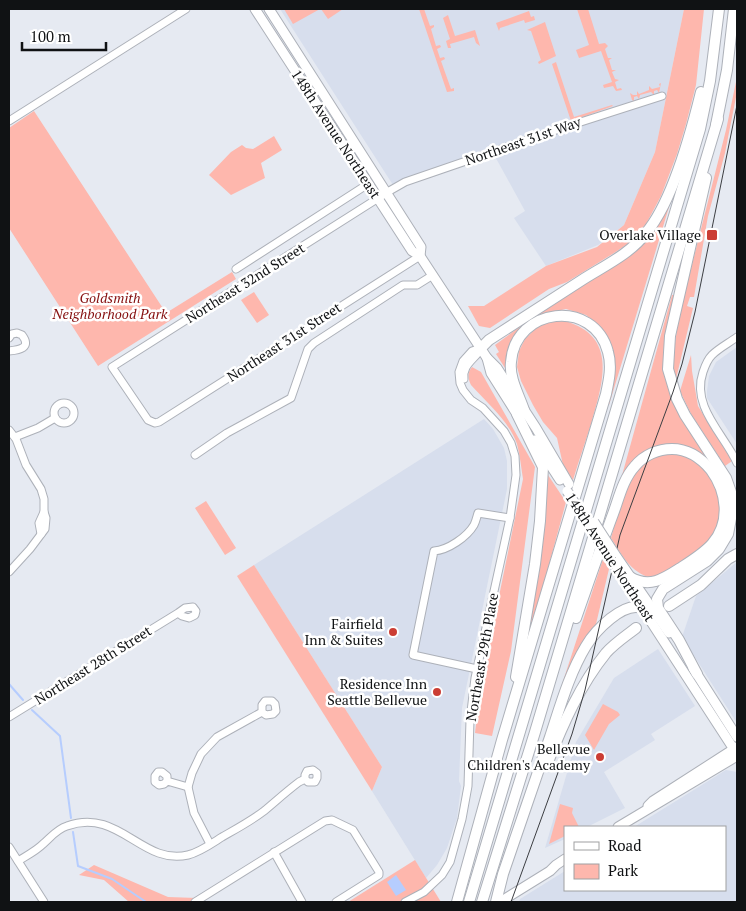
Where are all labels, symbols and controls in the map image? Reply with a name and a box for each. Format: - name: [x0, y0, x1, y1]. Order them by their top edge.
- scale bar: [22, 20, 106, 52]
- text: 100 m: [30, 26, 71, 46]
- street label: 148th Avenue Northeast: [288, 66, 386, 203]
- street label: Northeast 31st Way: [462, 111, 584, 169]
- place label: Overlake Village: [599, 225, 701, 244]
- marker: Overlake Village: [705, 228, 719, 242]
- street label: Northeast 32nd Street: [181, 238, 309, 327]
- park label: Goldsmith Neighborhood Park: [51, 288, 168, 323]
- street label: Northeast 31st Street: [223, 297, 345, 386]
- street label: 148th Avenue Northeast: [562, 489, 660, 626]
- street label: Northeast 29th Place: [461, 591, 502, 723]
- place label: Fairfield Inn & Suites: [304, 614, 383, 649]
- street label: Northeast 28th Street: [31, 620, 156, 708]
- marker: Fairfield Inn & Suites: [387, 626, 399, 638]
- place label: Residence Inn Seattle Bellevue: [327, 674, 428, 709]
- marker: Residence Inn Seattle Bellevue: [431, 686, 443, 698]
- place label: Bellevue Children's Academy: [467, 739, 591, 774]
- marker: Bellevue Children's Academy: [594, 751, 606, 763]
- legend: [564, 826, 726, 891]
- text: Road: [608, 835, 641, 855]
- text: Park: [608, 860, 638, 880]

